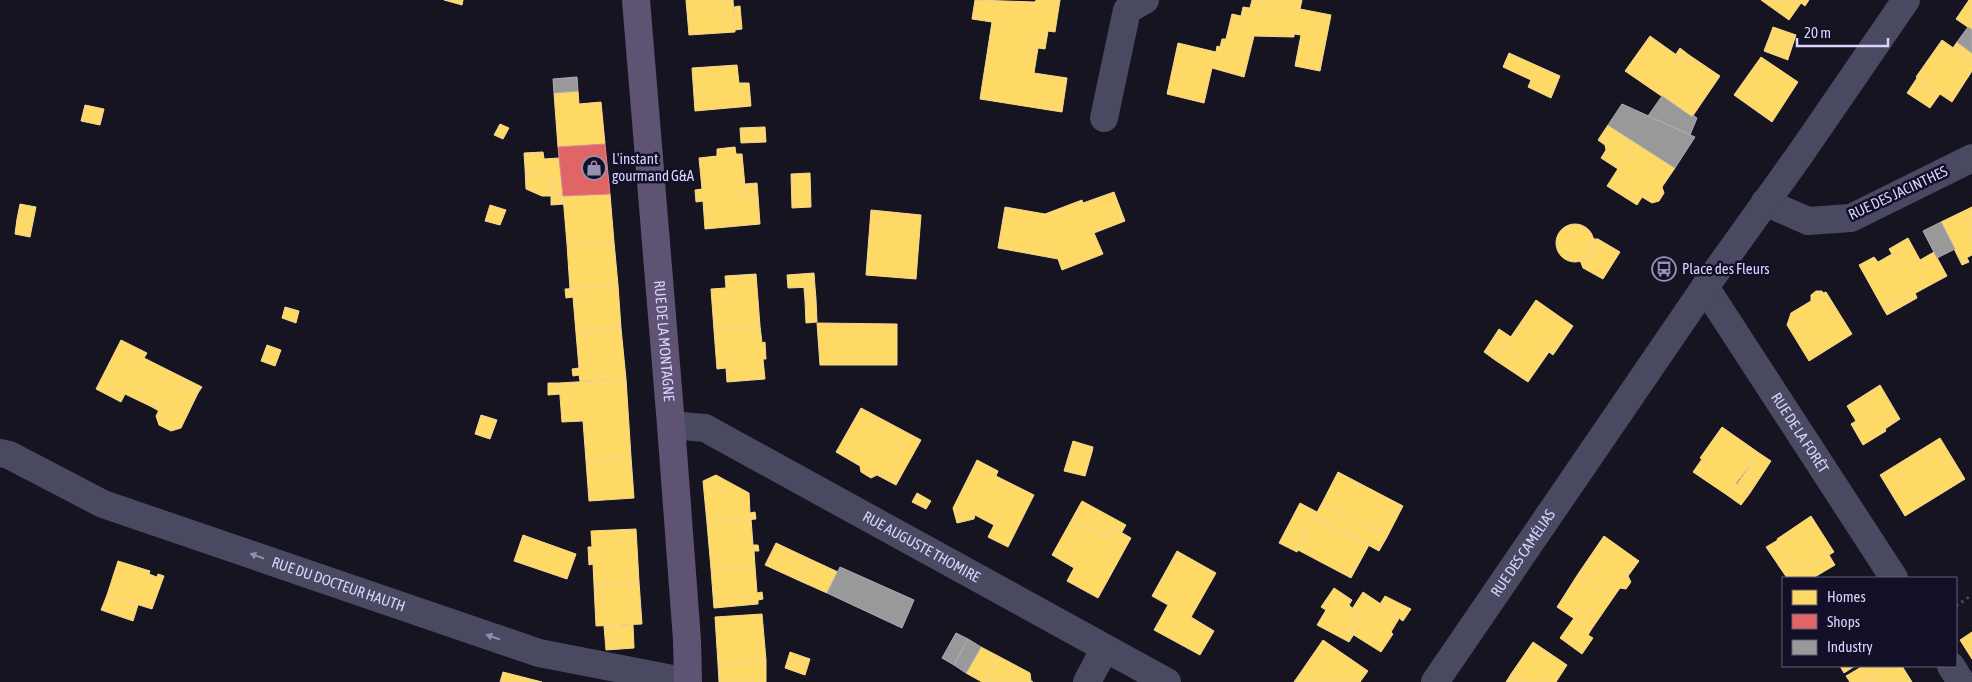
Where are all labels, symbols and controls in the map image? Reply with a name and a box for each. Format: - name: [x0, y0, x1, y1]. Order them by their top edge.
- scale bar: [1797, 15, 1888, 47]
- text: 20 m: [1804, 24, 1831, 41]
- place label: L'instant gourmand G&A: [612, 150, 695, 184]
- shop icon: L'instant gourmand G&A: [581, 155, 607, 181]
- street label: RUE DES JACINTHES: [1845, 162, 1950, 223]
- bus stop icon: Place des Fleurs: [1651, 256, 1677, 282]
- place label: Place des Fleurs: [1682, 260, 1770, 277]
- street label: RUE DE LA MONTAGNE: [651, 280, 678, 402]
- street label: RUE DE LA FORÊT: [1768, 389, 1833, 476]
- street label: RUE DES CAMÉLIAS: [1487, 506, 1558, 600]
- street label: RUE AUGUSTE THOMIRE: [860, 507, 984, 586]
- one-way arrow: [249, 551, 264, 559]
- street label: RUE DU DOCTEUR HAUTH: [270, 553, 407, 615]
- legend: [1782, 577, 1957, 667]
- text: Homes: [1827, 588, 1866, 605]
- text: Shops: [1827, 613, 1860, 630]
- one-way arrow: [486, 633, 501, 640]
- text: Industry: [1827, 638, 1873, 655]

